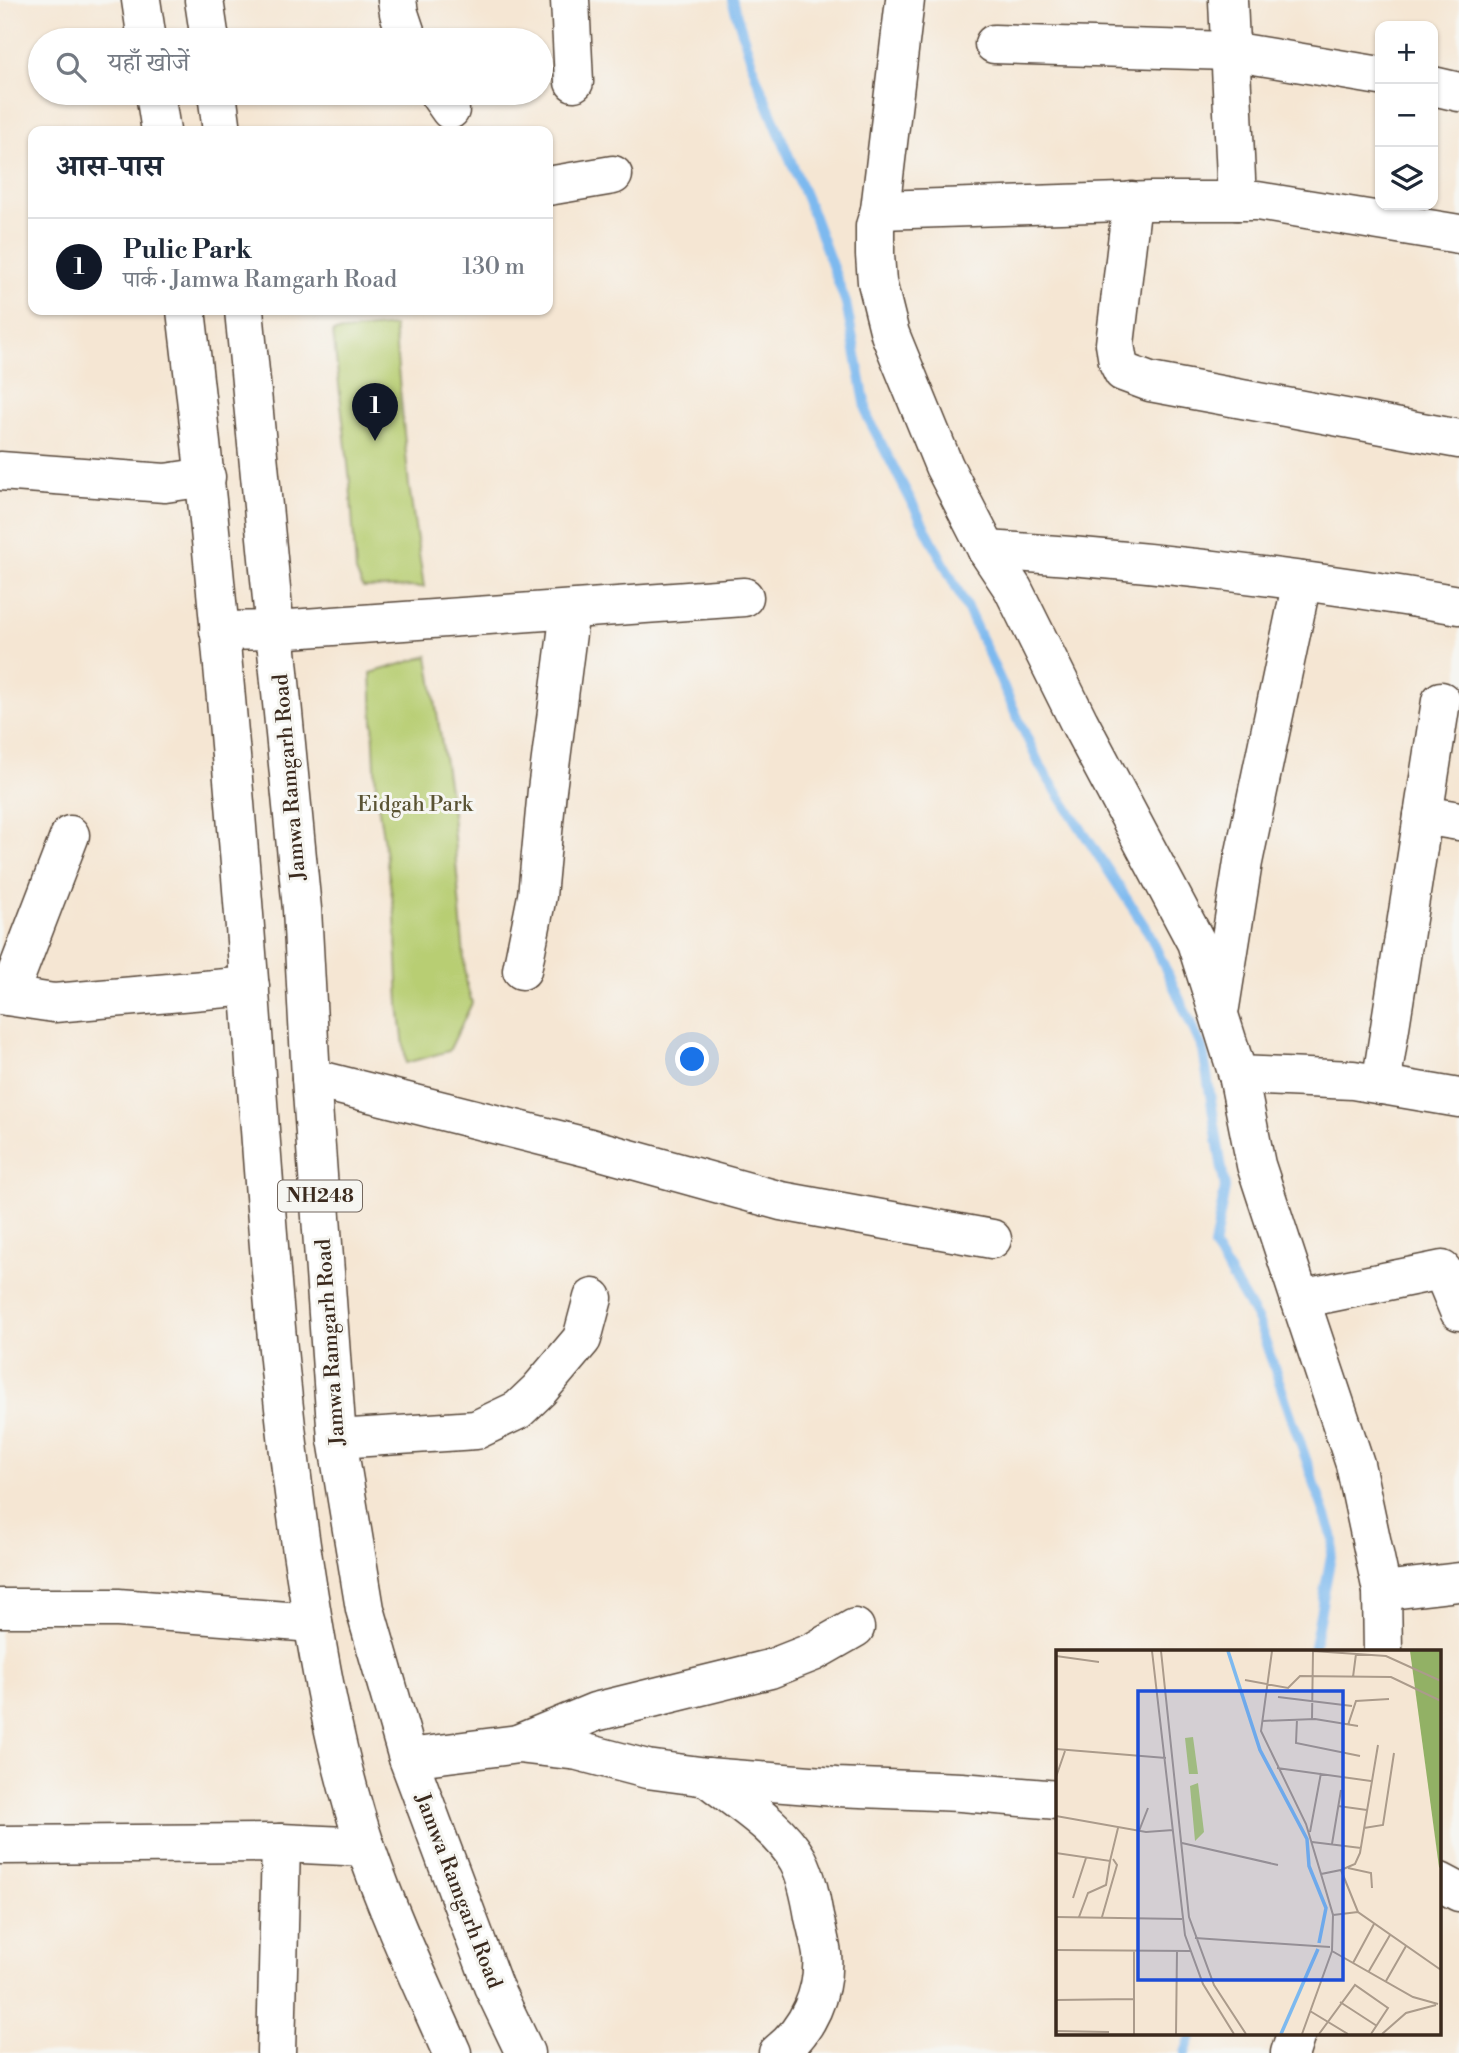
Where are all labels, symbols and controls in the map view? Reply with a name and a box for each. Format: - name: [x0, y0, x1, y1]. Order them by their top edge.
- map controls: [1375, 21, 1438, 210]
- button: +: [1375, 21, 1438, 84]
- search box: [28, 28, 553, 105]
- text: यहाँ खोजें: [108, 47, 189, 79]
- icon: search: [52, 48, 90, 86]
- button: −: [1375, 84, 1438, 147]
- button: layers: [1375, 147, 1438, 210]
- text: आस-पास: [56, 148, 163, 186]
- text: Pulic Park: [123, 234, 252, 266]
- text: 1: [73, 253, 85, 281]
- text: 130 m: [462, 253, 525, 281]
- text: पार्क · Jamwa Ramgarh Road: [123, 266, 397, 294]
- pin: 1: [352, 383, 398, 441]
- street label: Jamwa Ramgarh Road: [268, 673, 312, 882]
- park label: Eidgah Park: [357, 792, 474, 818]
- your location: [675, 1042, 709, 1076]
- road number: NH248: [278, 1180, 362, 1212]
- street label: Jamwa Ramgarh Road: [311, 1238, 351, 1447]
- inset map: [1056, 1650, 1442, 2036]
- street label: Jamwa Ramgarh Road: [408, 1789, 507, 1992]

